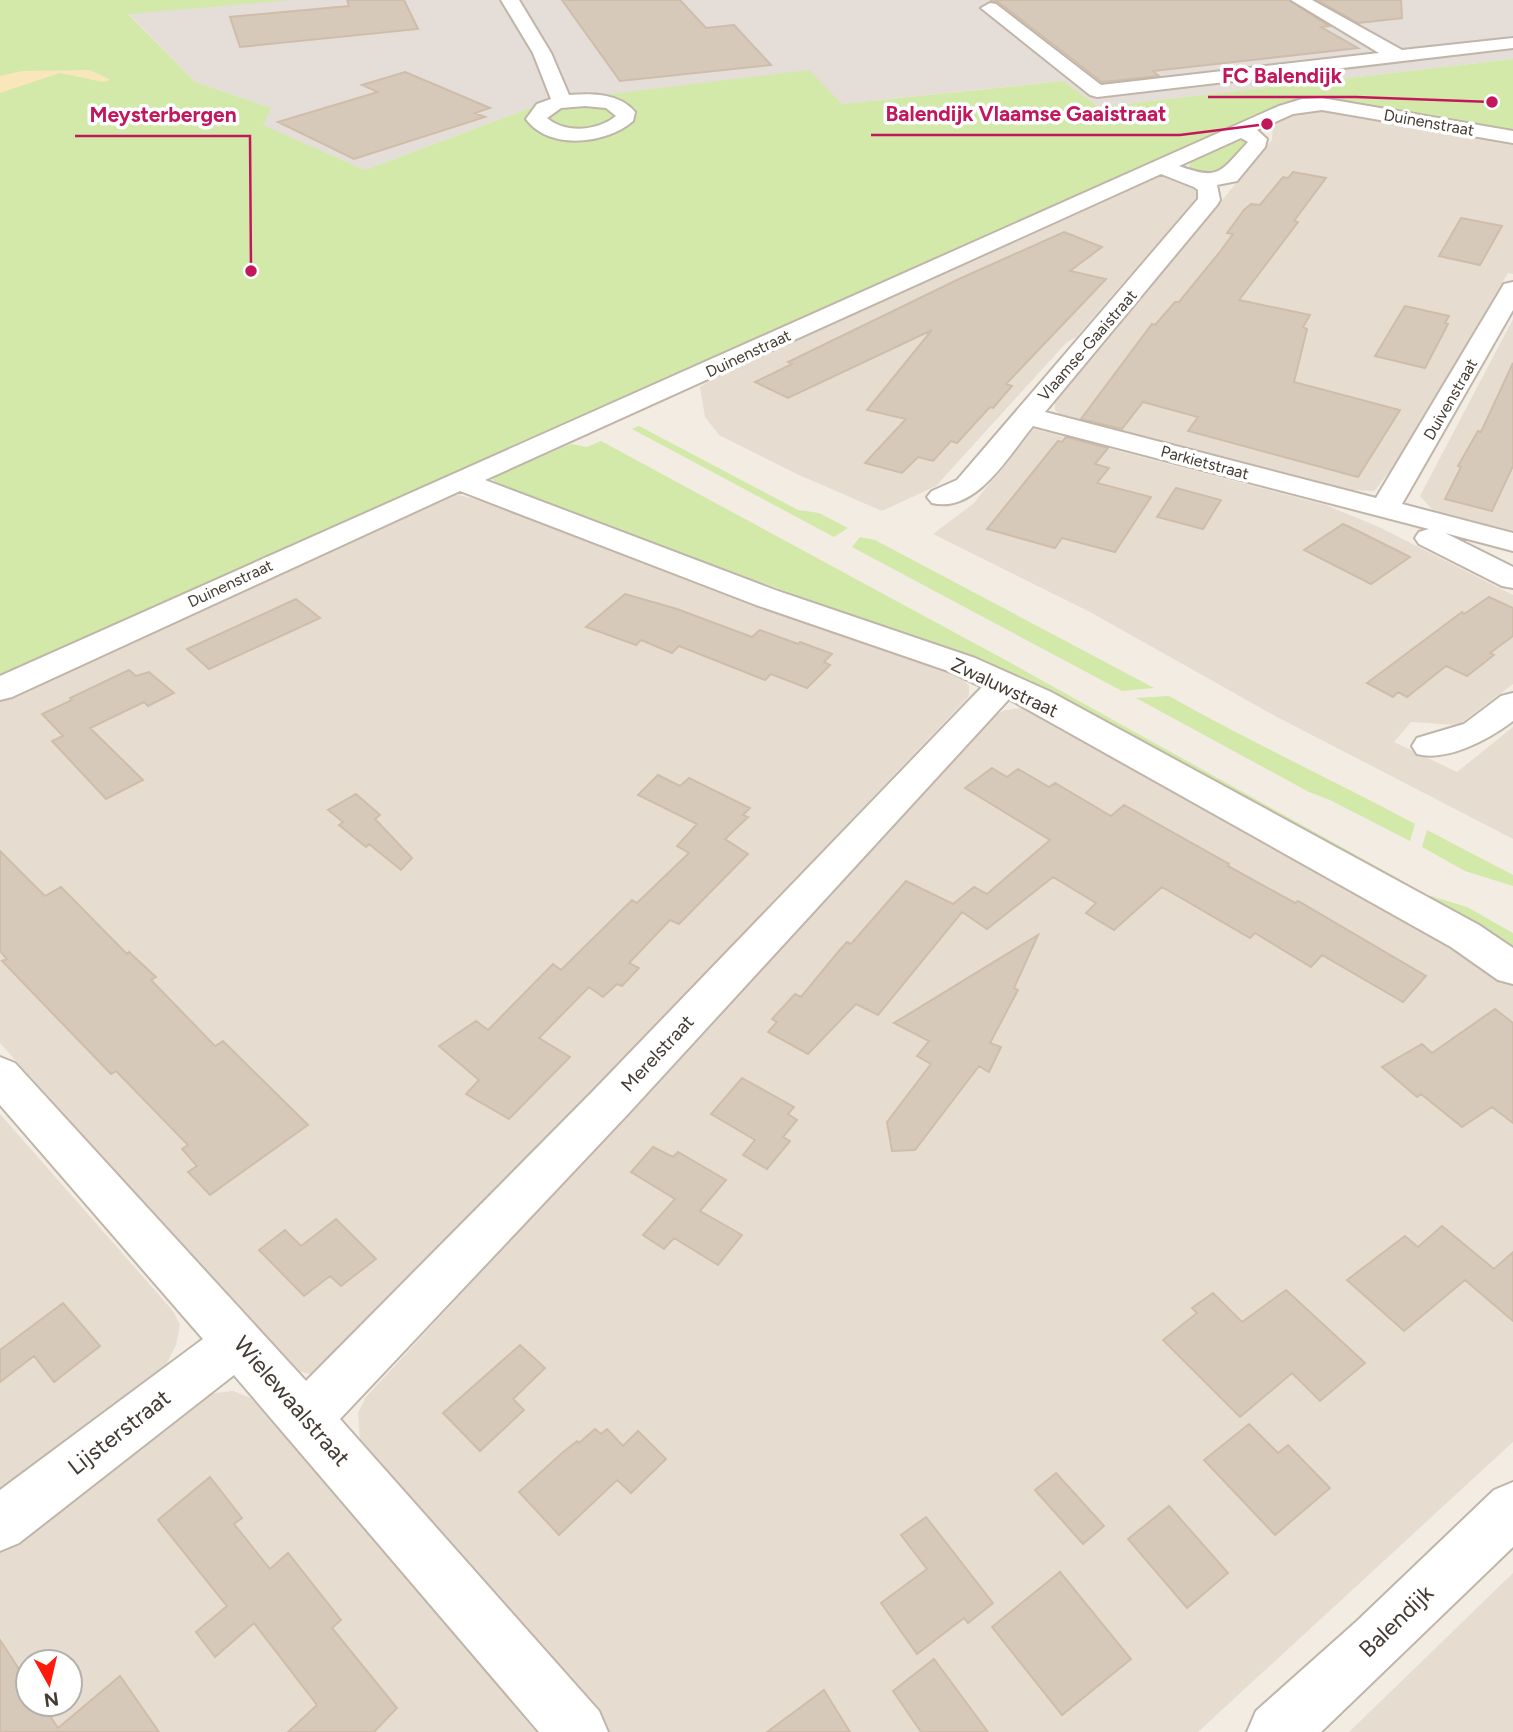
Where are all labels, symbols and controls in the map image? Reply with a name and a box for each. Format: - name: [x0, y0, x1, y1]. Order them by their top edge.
- callout: FC Balendijk: [1208, 55, 1356, 97]
- text: FC Balendijk: [1222, 63, 1343, 88]
- callout: Balendijk Vlaamse Gaaistraat: [871, 93, 1180, 135]
- callout: Meysterbergen: [75, 94, 250, 136]
- text: Balendijk Vlaamse Gaaistraat: [885, 101, 1167, 126]
- text: Meysterbergen: [89, 102, 237, 127]
- street label: Duinenstraat: [1382, 105, 1476, 140]
- street label: Vlaamse-Gaaistraat: [1034, 286, 1141, 405]
- street label: Duinenstraat: [703, 326, 794, 381]
- street label: Duivenstraat: [1420, 355, 1481, 443]
- street label: Parkietstraat: [1159, 442, 1251, 483]
- street label: Duinenstraat: [185, 556, 276, 611]
- street label: Zwaluwstraat: [948, 653, 1062, 722]
- street label: Merelstraat: [616, 1010, 699, 1096]
- street label: Wielewaalstraat: [228, 1330, 356, 1472]
- street label: Lijsterstraat: [62, 1383, 176, 1481]
- street label: Balendijk: [1353, 1578, 1440, 1663]
- north arrow: [14, 1648, 84, 1718]
- text: N: [42, 1687, 60, 1712]

